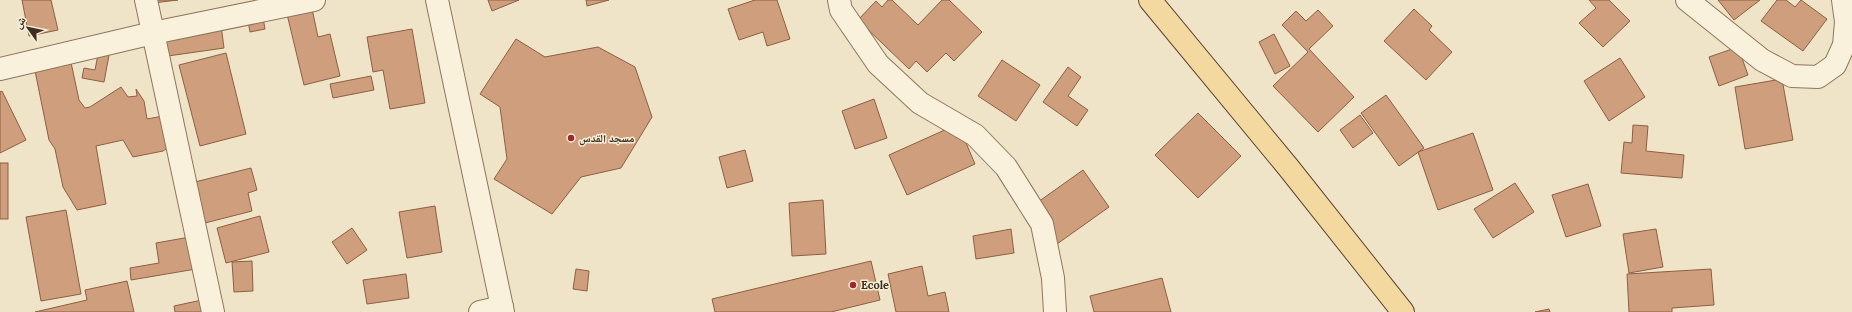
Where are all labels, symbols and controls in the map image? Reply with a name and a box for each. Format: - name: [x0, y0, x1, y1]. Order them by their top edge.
- north arrow: [8, 8, 48, 48]
- text: ش: [11, 14, 30, 32]
- place label: مسجد القدس: [579, 131, 634, 146]
- marker: مسجد القدس: [566, 133, 576, 143]
- place label: Ecole: [861, 278, 889, 292]
- marker: Ecole: [848, 280, 858, 290]

